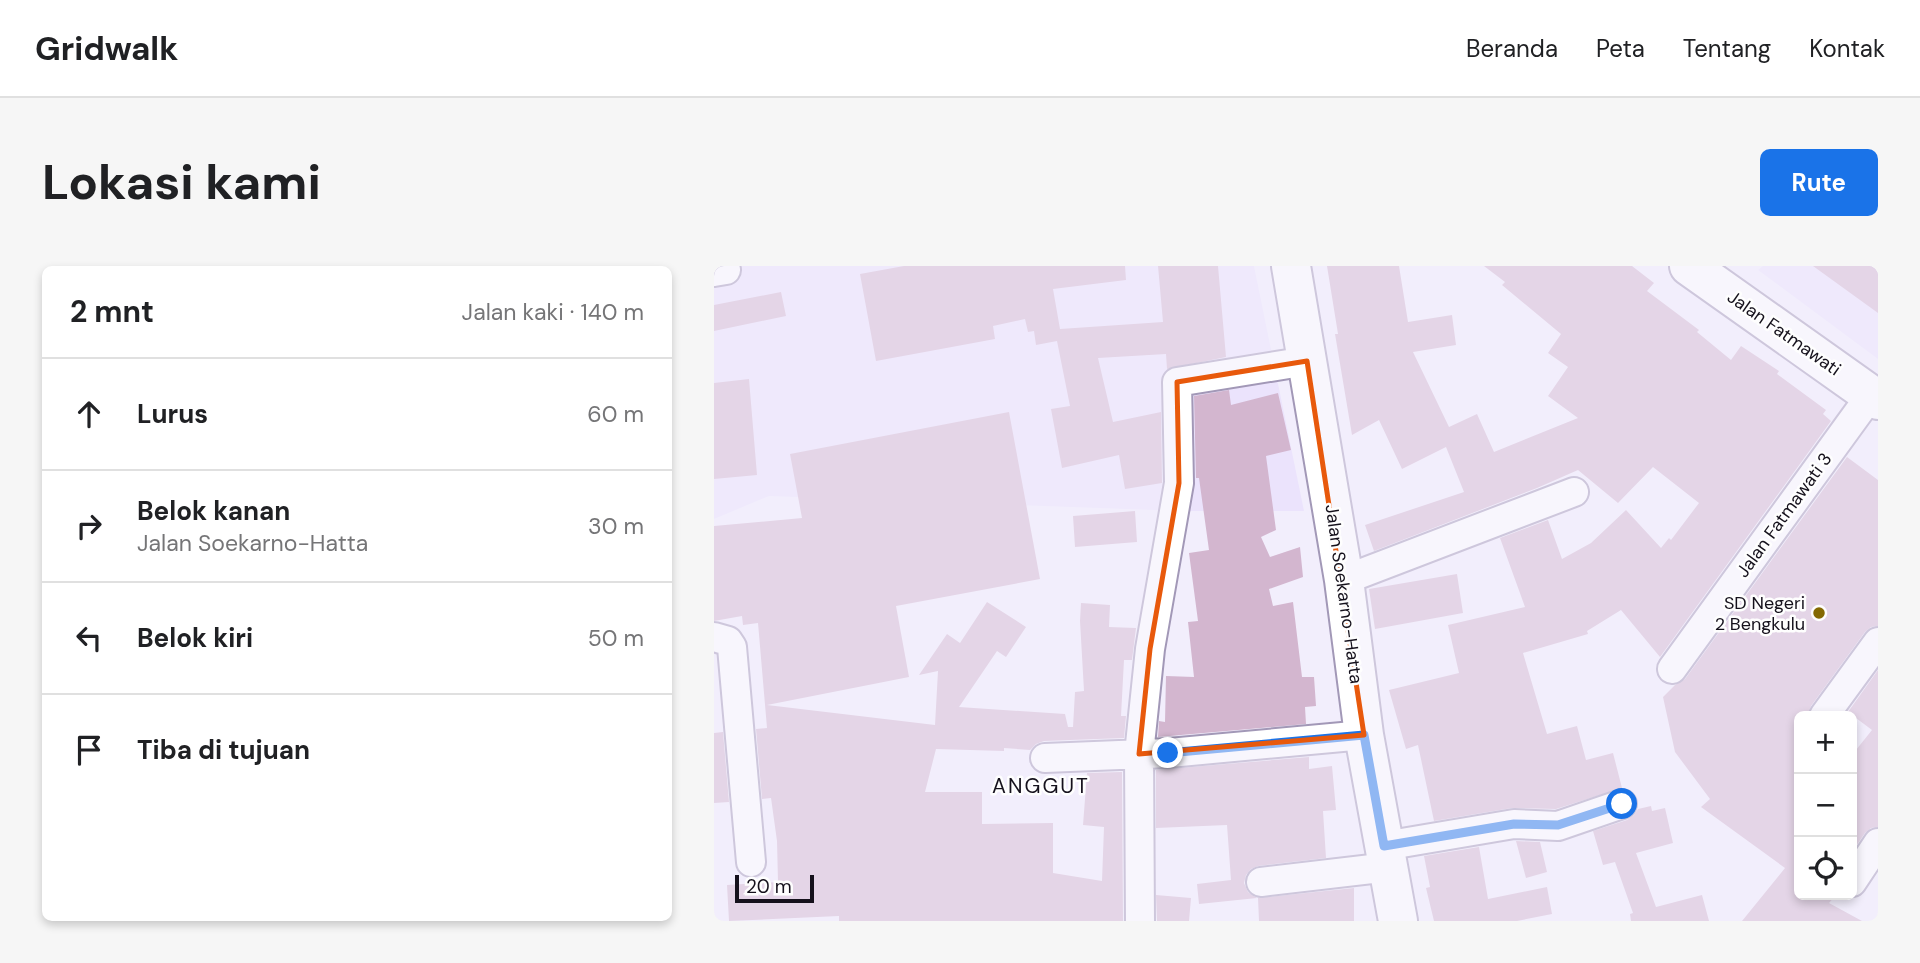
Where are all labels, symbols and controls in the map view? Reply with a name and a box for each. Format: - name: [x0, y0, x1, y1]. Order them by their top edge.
- text: Gridwalk: [35, 27, 178, 70]
- text: Beranda: [1466, 33, 1558, 64]
- text: Peta: [1596, 33, 1645, 64]
- text: Tentang: [1683, 33, 1771, 64]
- text: Kontak: [1809, 33, 1885, 64]
- button: Rute: [1760, 149, 1878, 216]
- text: Lokasi kami: [42, 150, 321, 214]
- street label: Jalan Fatmawati: [1723, 285, 1845, 381]
- text: 2 mnt: [70, 292, 154, 331]
- text: Jalan kaki · 140 m: [462, 297, 644, 327]
- icon: ahead: [70, 395, 108, 433]
- text: Lurus: [137, 397, 208, 431]
- text: 60 m: [587, 399, 644, 429]
- street label: Jalan Fatmawati 3: [1731, 448, 1837, 582]
- text: Belok kanan: [137, 494, 290, 528]
- street label: Jalan Soekarno-Hatta: [1320, 503, 1368, 685]
- icon: right: [70, 507, 108, 545]
- text: 30 m: [588, 511, 644, 541]
- text: Jalan Soekarno-Hatta: [137, 528, 368, 558]
- place label: SD Negeri 2 Bengkulu: [1715, 591, 1805, 636]
- marker: SD Negeri 2 Bengkulu: [1811, 605, 1827, 621]
- icon: left: [70, 619, 108, 657]
- text: Belok kiri: [137, 621, 253, 655]
- text: 50 m: [588, 623, 644, 653]
- map controls: [1794, 711, 1857, 900]
- button: +: [1794, 711, 1857, 774]
- icon: arrive: [70, 731, 108, 769]
- text: Tiba di tujuan: [137, 733, 310, 767]
- route end: [1152, 737, 1183, 768]
- district label: ANGGUT: [992, 772, 1090, 800]
- button: −: [1794, 774, 1857, 837]
- route start: [1606, 788, 1637, 819]
- button: locate: [1794, 837, 1857, 900]
- scale bar: [735, 872, 814, 904]
- text: 20 m: [746, 874, 792, 899]

